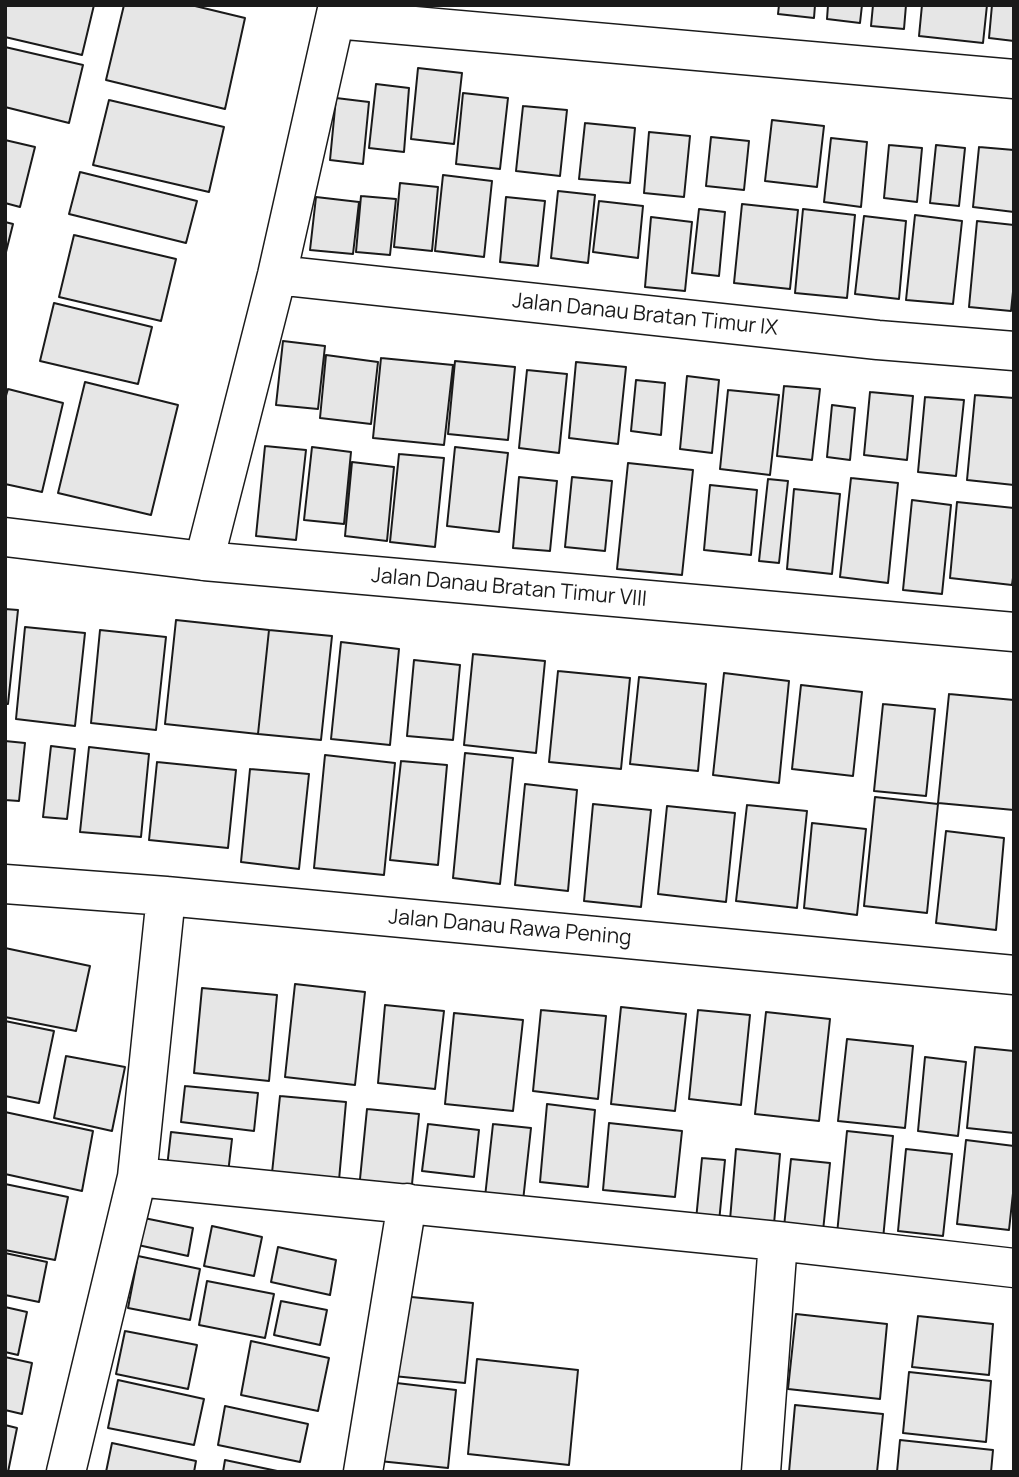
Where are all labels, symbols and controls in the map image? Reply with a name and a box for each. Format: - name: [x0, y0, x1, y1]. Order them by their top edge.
- street label: Jalan Danau Bratan Timur IX: [511, 289, 779, 341]
- street label: Jalan Danau Bratan Timur VIII: [370, 563, 648, 613]
- street label: Jalan Danau Rawa Pening: [387, 905, 633, 951]

